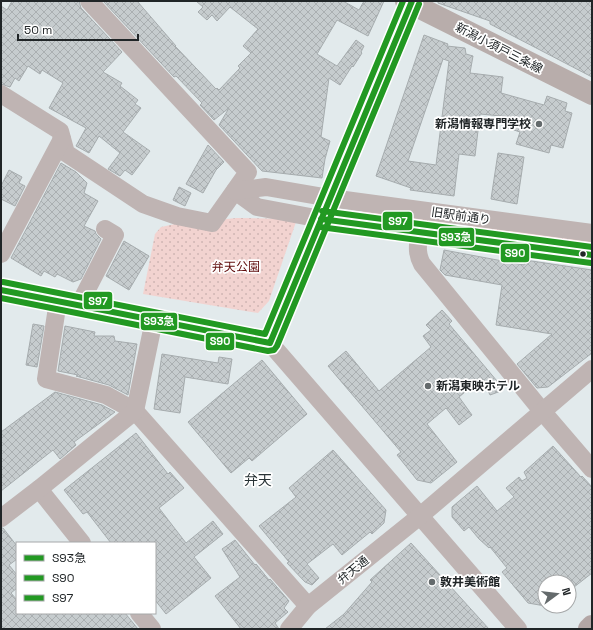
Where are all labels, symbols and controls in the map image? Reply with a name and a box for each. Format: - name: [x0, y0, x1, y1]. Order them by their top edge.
- scale bar: [18, 16, 138, 42]
- street label: 新潟小須戸三条線: [453, 19, 545, 77]
- text: 50 m: [24, 22, 52, 38]
- place label: 新潟情報専門学校: [435, 116, 531, 132]
- marker: 新潟情報専門学校: [534, 119, 544, 129]
- street label: 旧駅前通り: [430, 204, 492, 228]
- line badge: S97: [382, 211, 413, 231]
- text: S97: [388, 214, 408, 228]
- line badge: S93急: [438, 227, 475, 247]
- text: S93急: [440, 230, 472, 244]
- line badge: S90: [500, 243, 530, 263]
- text: S90: [505, 246, 525, 260]
- unlabelled marker: [578, 249, 588, 259]
- park label: 弁天公園: [212, 259, 260, 275]
- line badge: S97: [83, 291, 113, 310]
- text: S97: [88, 294, 108, 308]
- line badge: S93急: [140, 312, 178, 331]
- text: S93急: [143, 314, 175, 328]
- line badge: S90: [205, 332, 235, 351]
- text: S90: [210, 334, 230, 348]
- place label: 新潟東映ホテル: [436, 378, 520, 394]
- marker: 新潟東映ホテル: [423, 381, 433, 391]
- district label: 弁天: [244, 471, 272, 489]
- legend: [16, 542, 156, 614]
- text: S93急: [52, 550, 86, 566]
- street label: 弁天通: [334, 552, 372, 588]
- text: S90: [52, 570, 74, 586]
- place label: 敦井美術館: [440, 574, 500, 590]
- north arrow: [537, 574, 577, 614]
- marker: 敦井美術館: [427, 577, 437, 587]
- text: N: [559, 586, 574, 597]
- text: S97: [52, 590, 73, 606]

